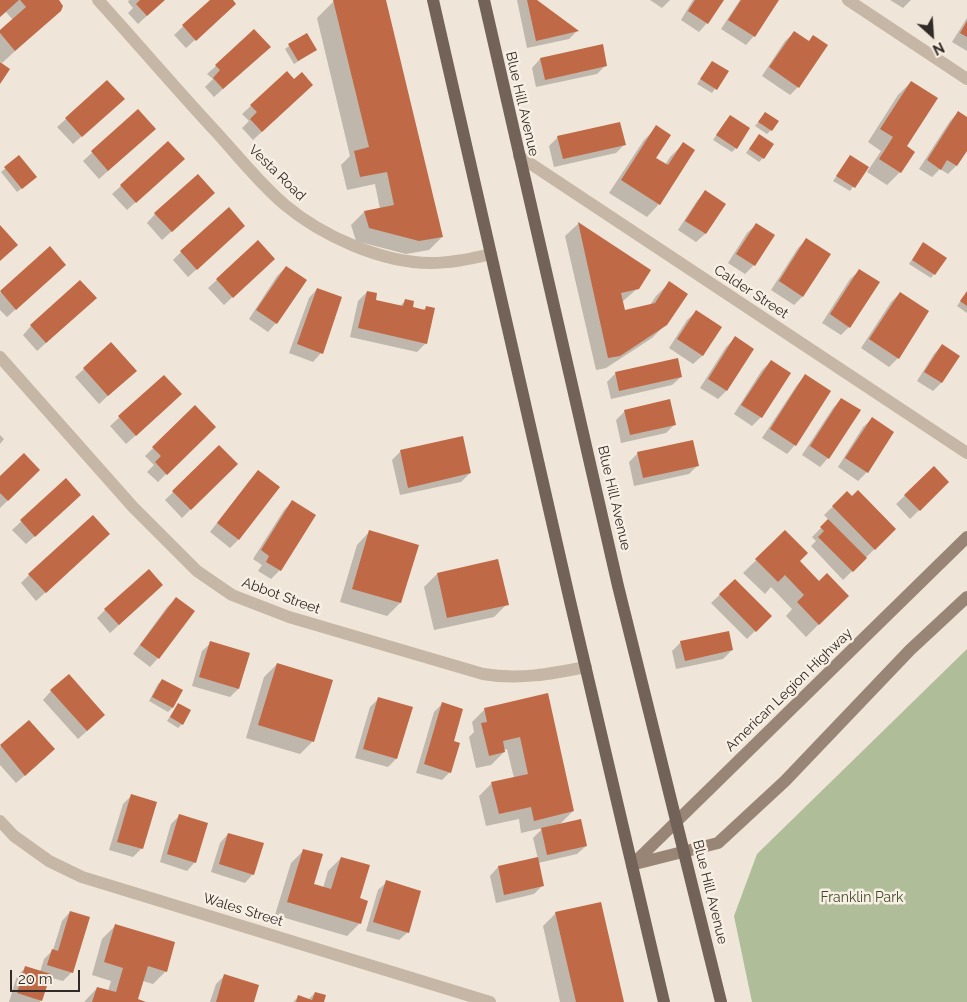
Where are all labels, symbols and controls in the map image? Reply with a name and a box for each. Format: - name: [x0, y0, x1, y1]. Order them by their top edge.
- north arrow: [907, 10, 957, 60]
- text: N: [930, 39, 947, 58]
- street label: Blue Hill Avenue: [502, 50, 542, 158]
- street label: Vesta Road: [245, 142, 309, 204]
- street label: Calder Street: [711, 262, 791, 322]
- street label: Blue Hill Avenue: [594, 444, 634, 552]
- street label: Abbot Street: [240, 574, 322, 618]
- street label: American Legion Highway: [722, 625, 856, 755]
- street label: Blue Hill Avenue: [689, 838, 731, 946]
- street label: Wales Street: [201, 890, 285, 930]
- park label: Franklin Park: [821, 890, 903, 906]
- scale bar: [12, 960, 82, 992]
- text: 20 m: [18, 970, 53, 988]

